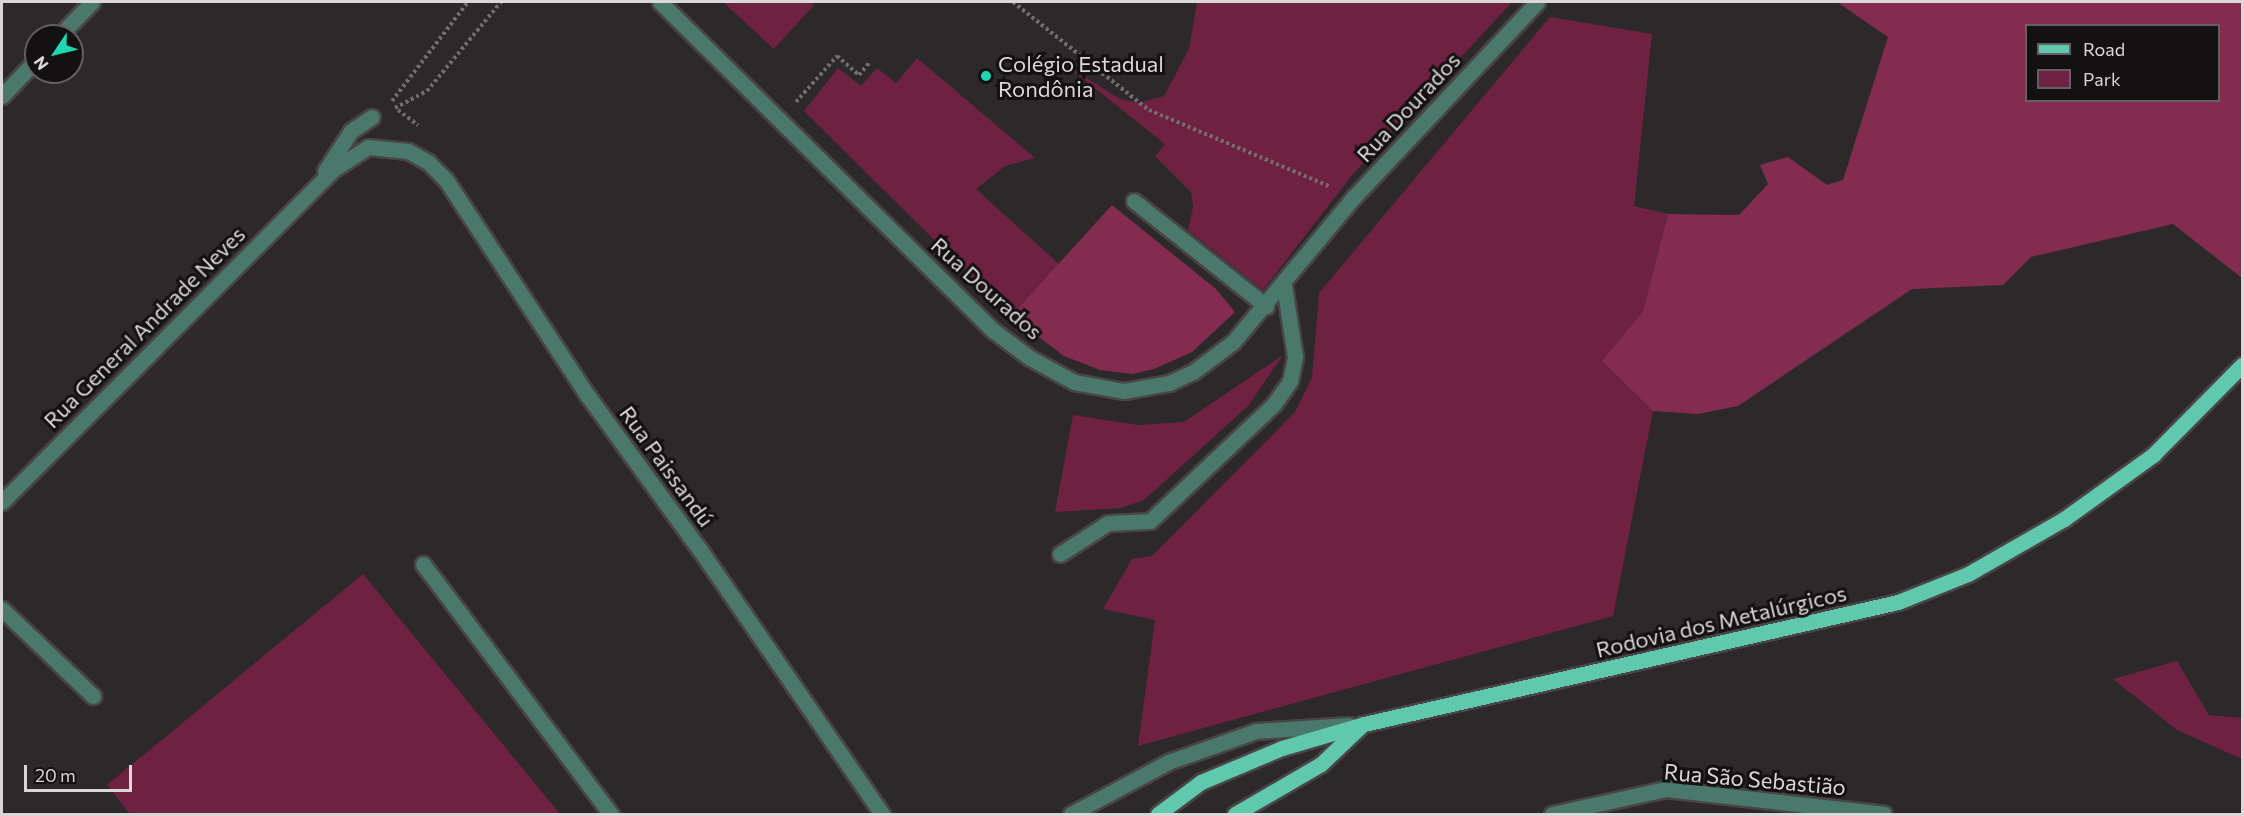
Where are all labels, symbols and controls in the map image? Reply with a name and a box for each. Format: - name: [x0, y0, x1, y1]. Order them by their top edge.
- north arrow: [24, 24, 84, 84]
- legend: [2025, 24, 2220, 102]
- text: Road: [2083, 38, 2125, 60]
- street label: Rua Dourados: [1351, 47, 1465, 167]
- place label: Colégio Estadual Rondônia: [998, 50, 1164, 101]
- text: N: [29, 53, 52, 74]
- text: Park: [2083, 68, 2121, 90]
- marker: Colégio Estadual Rondônia: [979, 69, 993, 83]
- street label: Rua General Andrade Neves: [38, 221, 250, 433]
- street label: Rua Dourados: [926, 231, 1048, 345]
- street label: Rua Paissandú: [614, 401, 720, 531]
- street label: Rodovia dos Metalúrgicos: [1593, 579, 1849, 663]
- scale bar: [27, 753, 135, 791]
- street label: Rua São Sebastião: [1663, 758, 1847, 800]
- text: 20 m: [35, 764, 76, 786]

